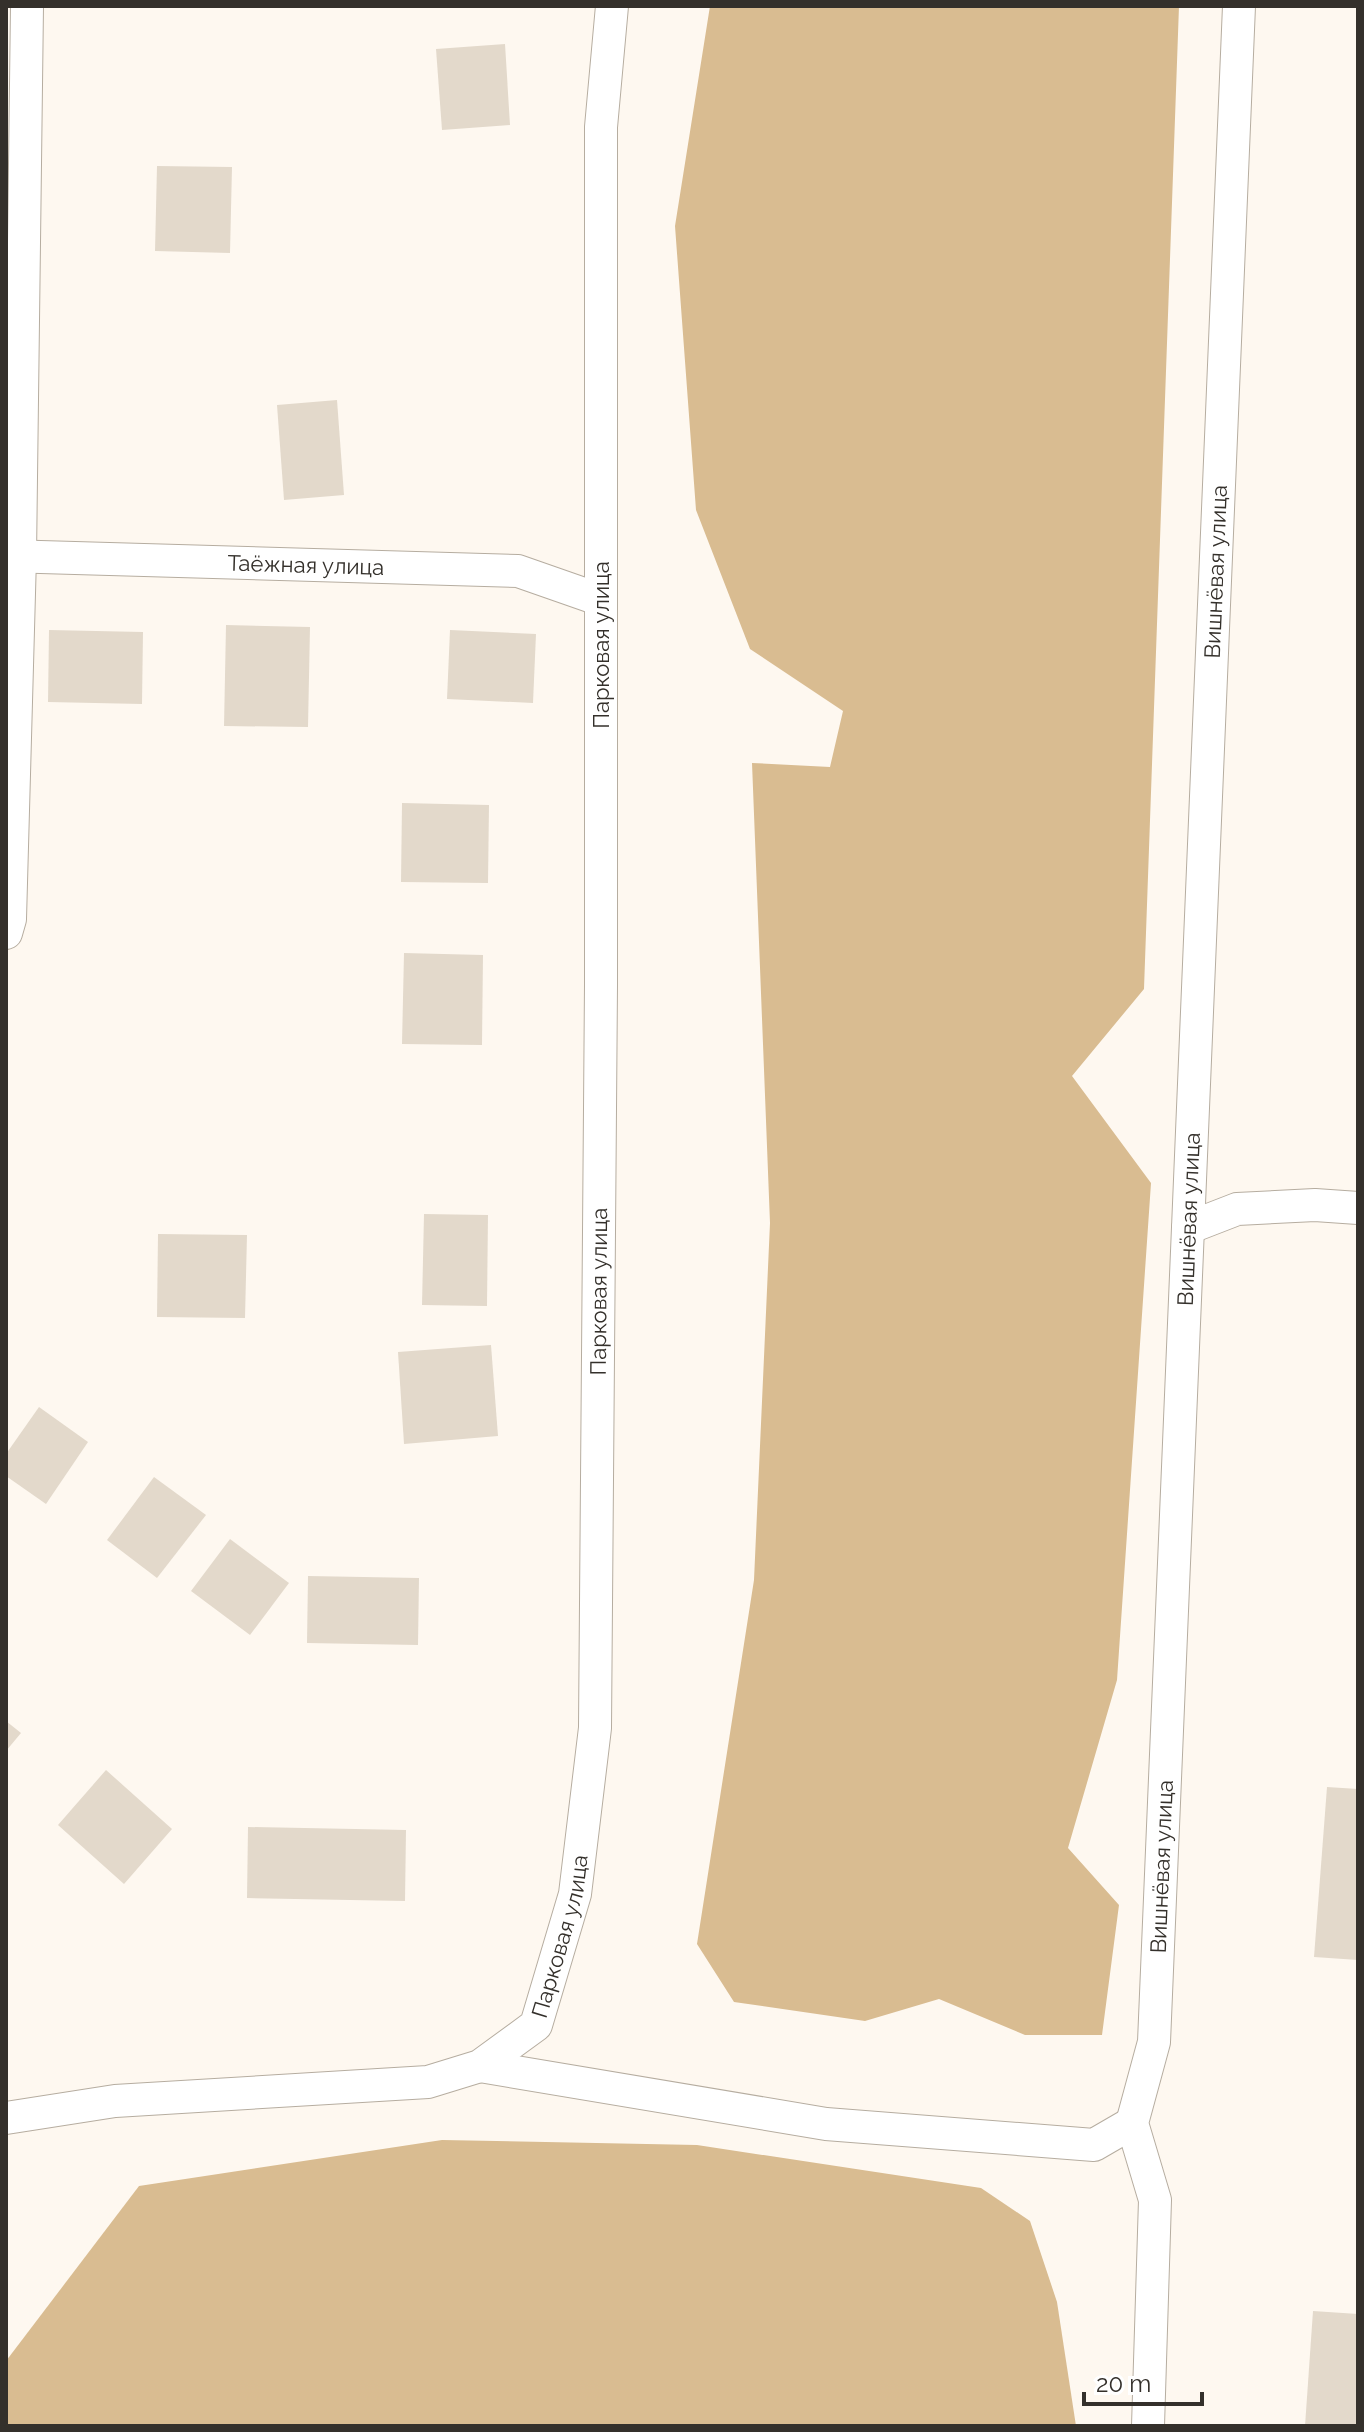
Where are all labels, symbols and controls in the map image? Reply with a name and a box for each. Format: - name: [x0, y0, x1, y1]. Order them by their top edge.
- street label: Вишнёвая улица: [1199, 484, 1232, 659]
- street label: Таёжная улица: [227, 549, 385, 580]
- street label: Парковая улица: [588, 561, 614, 729]
- street label: Вишнёвая улица: [1172, 1132, 1205, 1306]
- street label: Парковая улица: [585, 1208, 612, 1376]
- street label: Вишнёвая улица: [1145, 1779, 1178, 1954]
- street label: Парковая улица: [526, 1853, 593, 2021]
- scale bar: [1084, 2356, 1202, 2406]
- text: 20 m: [1096, 2369, 1151, 2398]

